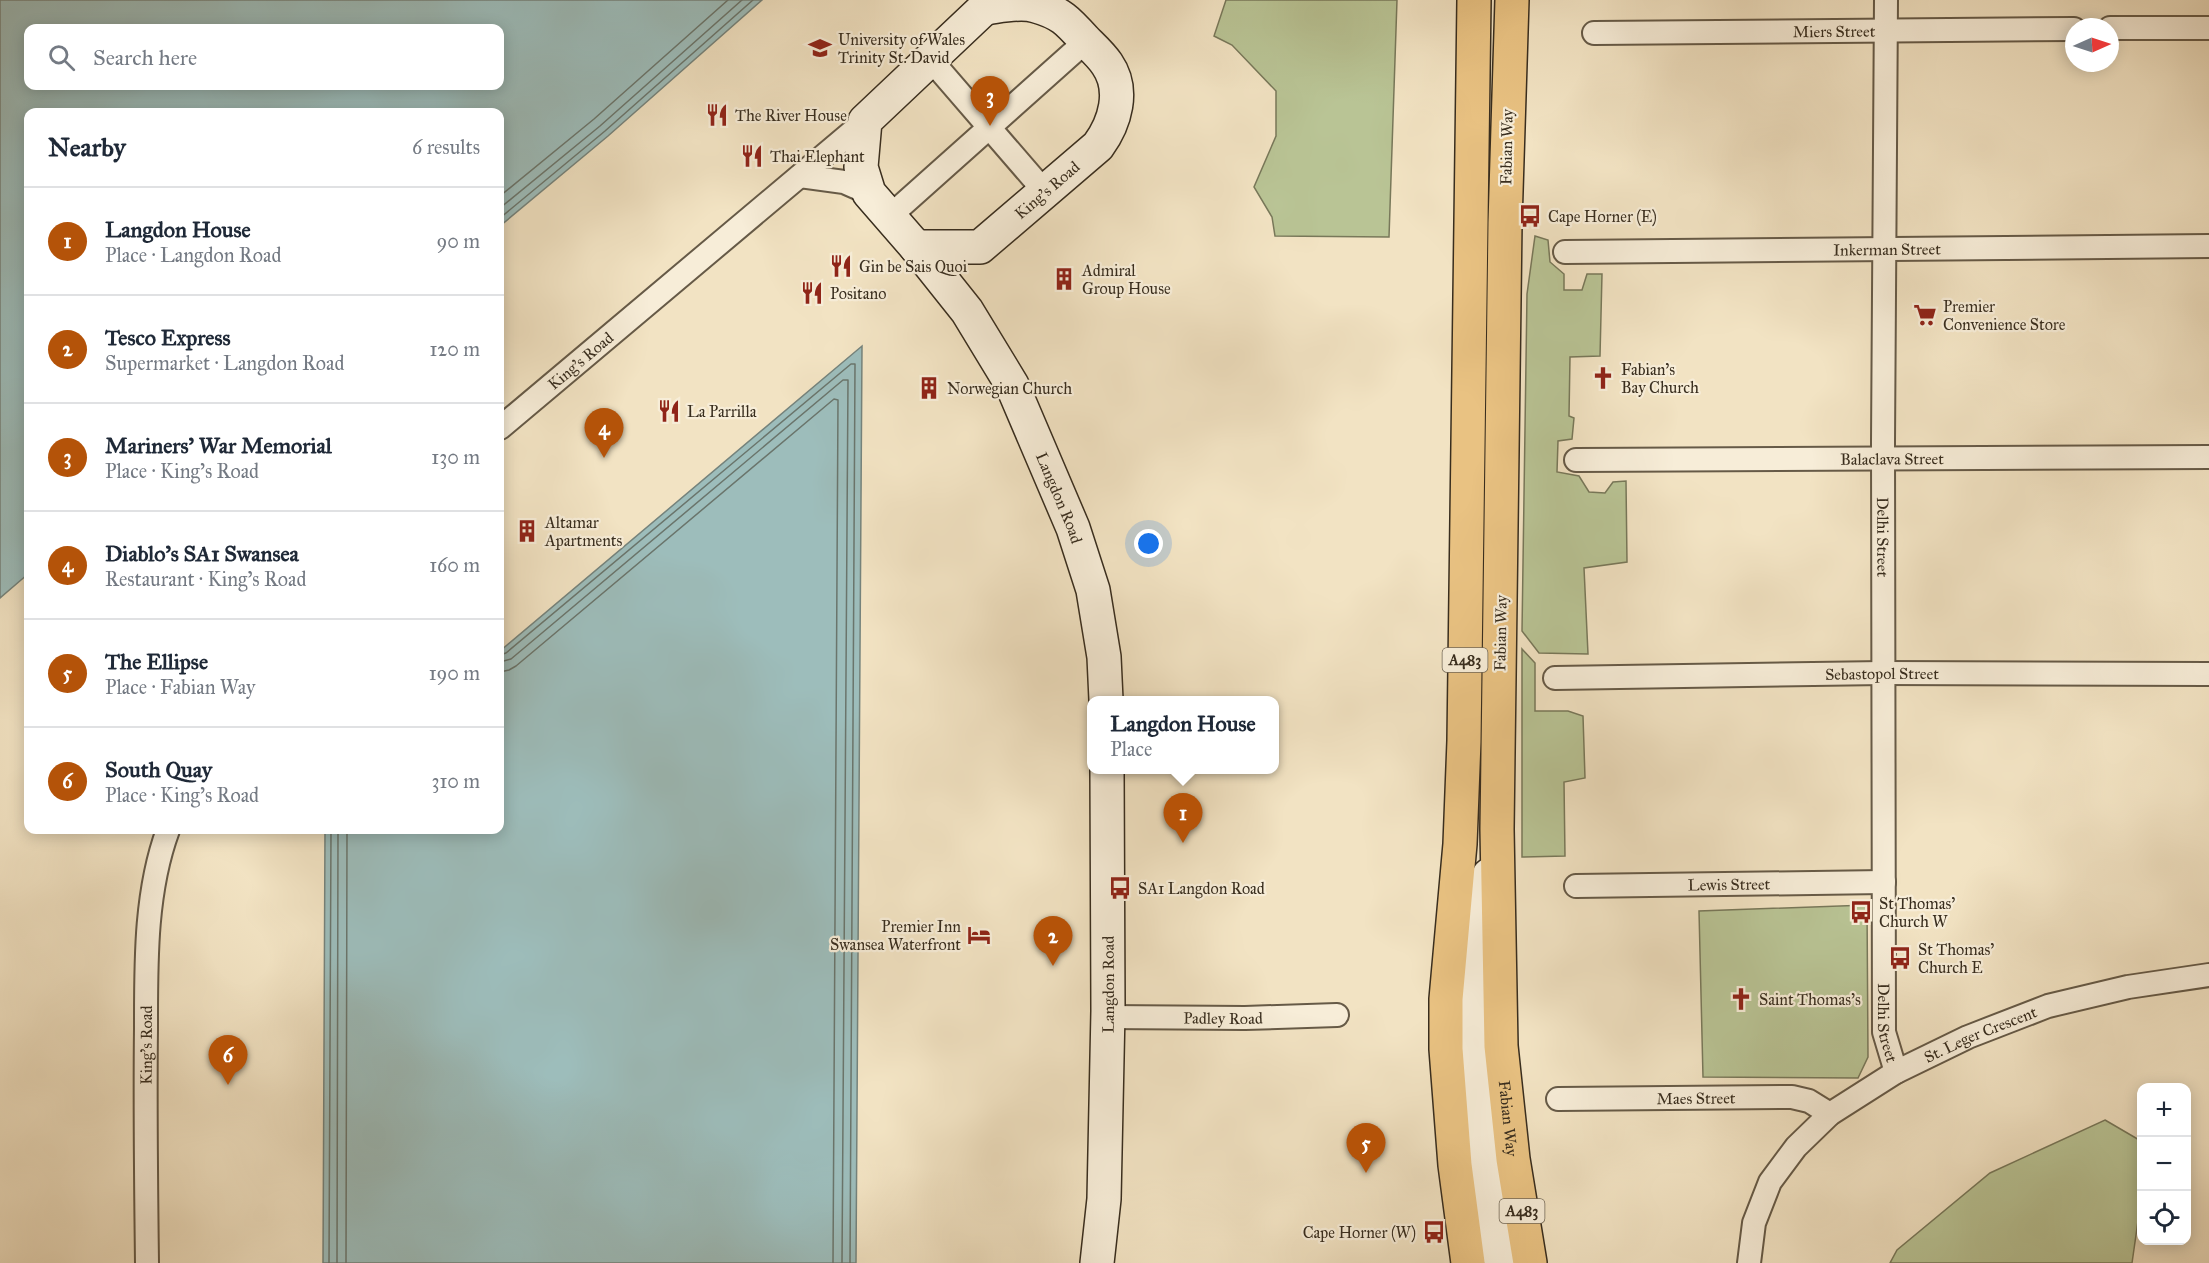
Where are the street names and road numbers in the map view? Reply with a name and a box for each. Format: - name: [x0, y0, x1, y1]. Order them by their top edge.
- street label: Miers Street: [1793, 22, 1876, 41]
- street label: Fabian Way: [1496, 108, 1517, 185]
- street label: King's Road: [1011, 157, 1083, 223]
- street label: Inkerman Street: [1833, 239, 1941, 260]
- street label: King's Road: [544, 328, 617, 394]
- street label: Langdon Road: [1032, 449, 1086, 546]
- street label: Balaclava Street: [1840, 449, 1944, 469]
- street label: Delhi Street: [1873, 497, 1892, 577]
- street label: Fabian Way: [1490, 594, 1511, 671]
- road number: A483: [1442, 648, 1488, 672]
- street label: Sebastopol Street: [1825, 664, 1939, 684]
- street label: Lewis Street: [1688, 874, 1771, 895]
- street label: Langdon Road: [1099, 936, 1119, 1033]
- street label: Delhi Street: [1874, 983, 1902, 1065]
- street label: St. Leger Crescent: [1921, 1002, 2040, 1067]
- street label: King's Road: [137, 1005, 157, 1085]
- street label: Padley Road: [1183, 1008, 1263, 1028]
- street label: Fabian Way: [1495, 1079, 1522, 1158]
- street label: Maes Street: [1656, 1088, 1736, 1108]
- road number: A483: [1500, 1199, 1544, 1223]

